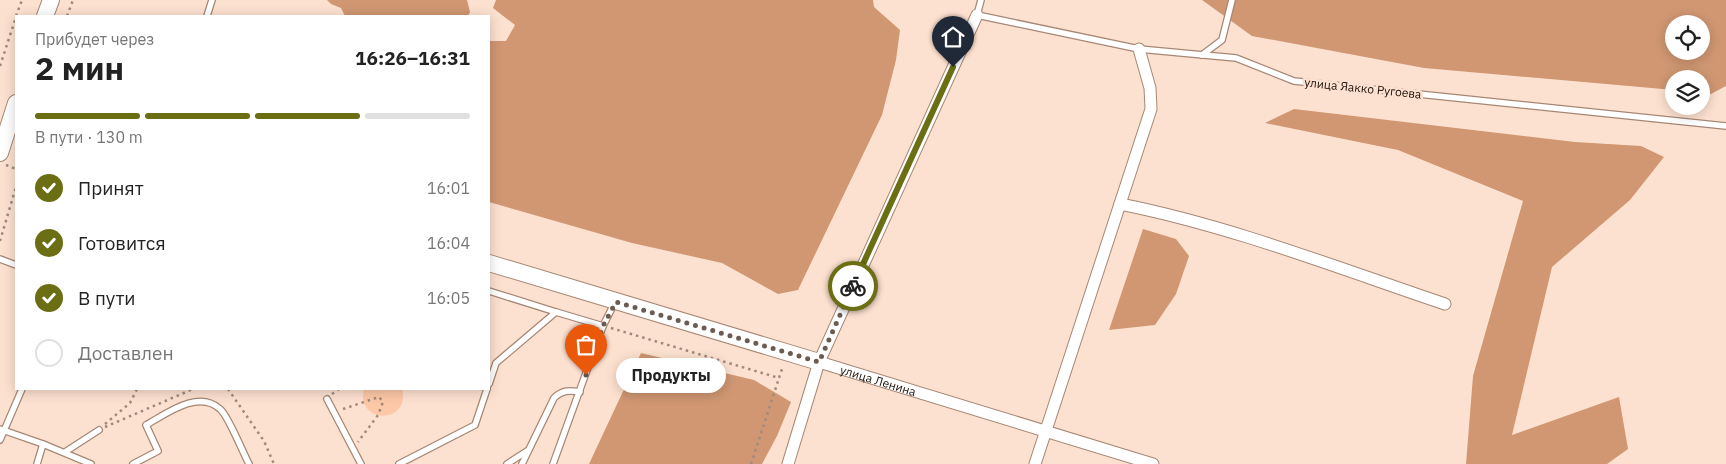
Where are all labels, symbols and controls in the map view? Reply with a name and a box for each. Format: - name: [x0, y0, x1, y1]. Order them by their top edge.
- map controls: [1665, 15, 1710, 115]
- button: locate: [1665, 15, 1710, 60]
- pin: [932, 16, 974, 67]
- icon: home: [939, 23, 967, 51]
- text: Прибудет через: [35, 29, 154, 49]
- text: 16:26–16:31: [355, 46, 470, 70]
- text: 2 мин: [35, 47, 124, 89]
- button: layers: [1665, 70, 1710, 115]
- street label: улица Яакко Ругоева: [1304, 74, 1423, 102]
- text: В пути · 130 m: [35, 127, 143, 147]
- icon: check: [35, 174, 63, 202]
- text: Принят: [78, 176, 144, 200]
- text: 16:01: [427, 178, 470, 198]
- icon: check: [35, 229, 63, 257]
- text: Готовится: [78, 231, 166, 255]
- text: 16:04: [427, 233, 470, 253]
- courier: [828, 261, 878, 311]
- icon: bike: [839, 272, 867, 300]
- icon: check: [35, 284, 63, 312]
- text: В пути: [78, 286, 136, 310]
- text: 16:05: [427, 288, 470, 308]
- pin: [565, 324, 607, 375]
- icon: bag: [572, 331, 600, 359]
- text: Доставлен: [78, 341, 174, 365]
- callout: Продукты: [616, 358, 726, 392]
- street label: улица Ленина: [839, 361, 919, 399]
- text: Продукты: [631, 365, 711, 385]

